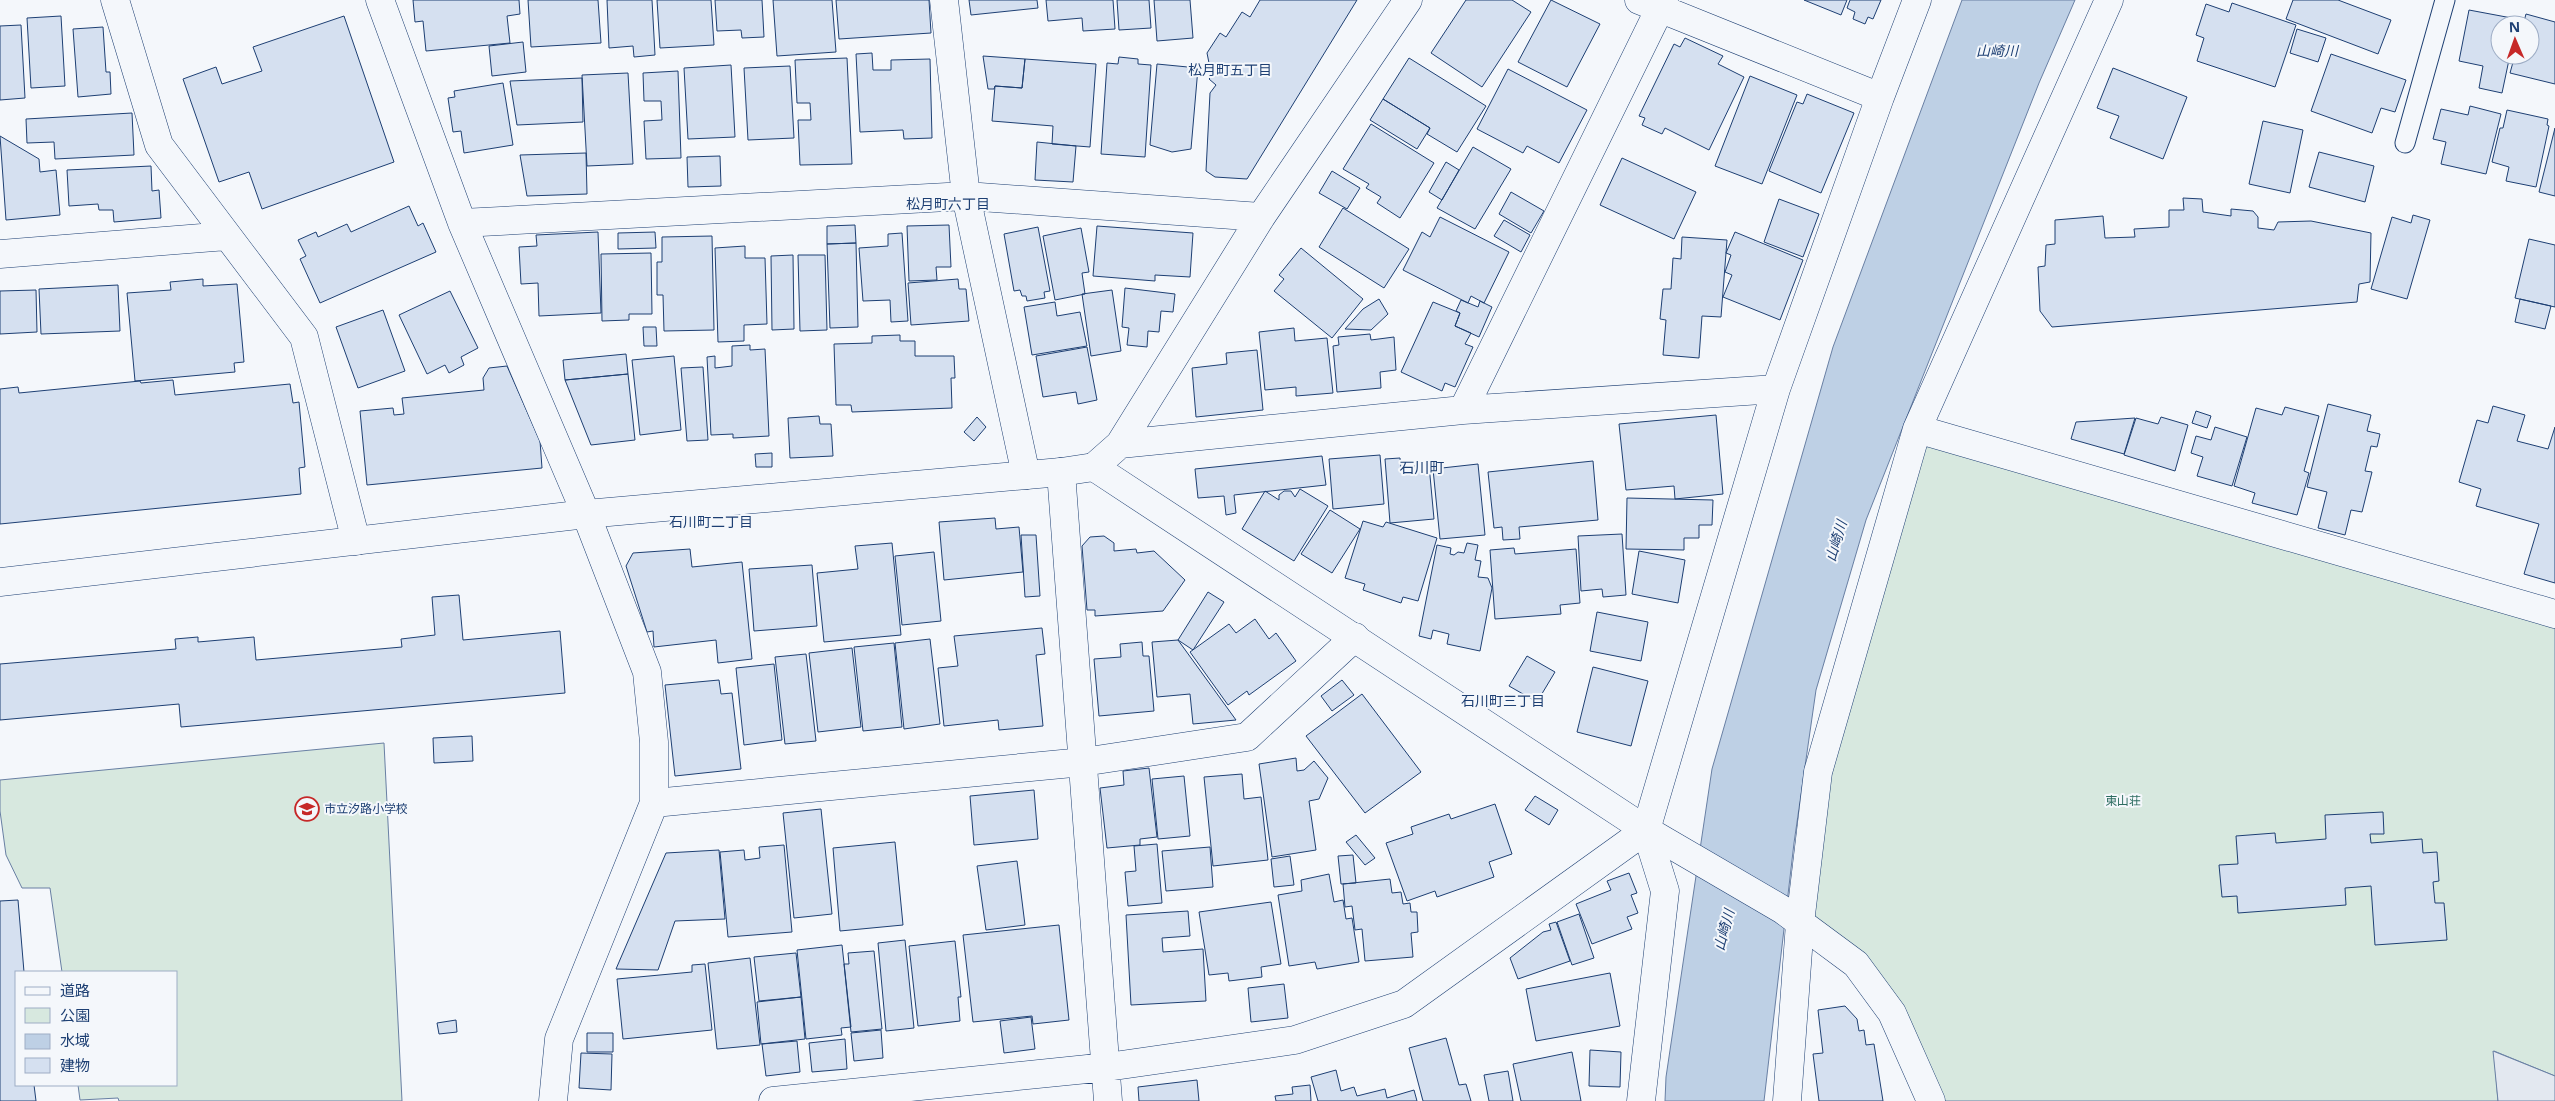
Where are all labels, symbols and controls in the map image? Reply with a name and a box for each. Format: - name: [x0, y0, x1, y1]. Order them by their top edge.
- north arrow: [2490, 15, 2540, 65]
- text: N: [2509, 17, 2521, 36]
- water label: 山崎川: [1976, 41, 2020, 60]
- district label: 松月町五丁目: [1188, 60, 1272, 79]
- district label: 松月町六丁目: [906, 194, 990, 213]
- district label: 石川町: [1399, 457, 1445, 477]
- district label: 石川町二丁目: [669, 512, 753, 531]
- water label: 山崎川: [1820, 516, 1851, 564]
- district label: 石川町三丁目: [1461, 691, 1545, 710]
- park label: 東山荘: [2105, 792, 2141, 809]
- school or university icon: 市立汐路小学校: [294, 796, 320, 822]
- place label: 市立汐路小学校: [324, 800, 408, 817]
- water label: 山崎川: [1709, 905, 1739, 953]
- legend: [15, 971, 178, 1086]
- text: 道路: [60, 980, 90, 1000]
- text: 公園: [60, 1005, 90, 1025]
- text: 水域: [60, 1030, 90, 1050]
- text: 建物: [60, 1055, 90, 1075]

